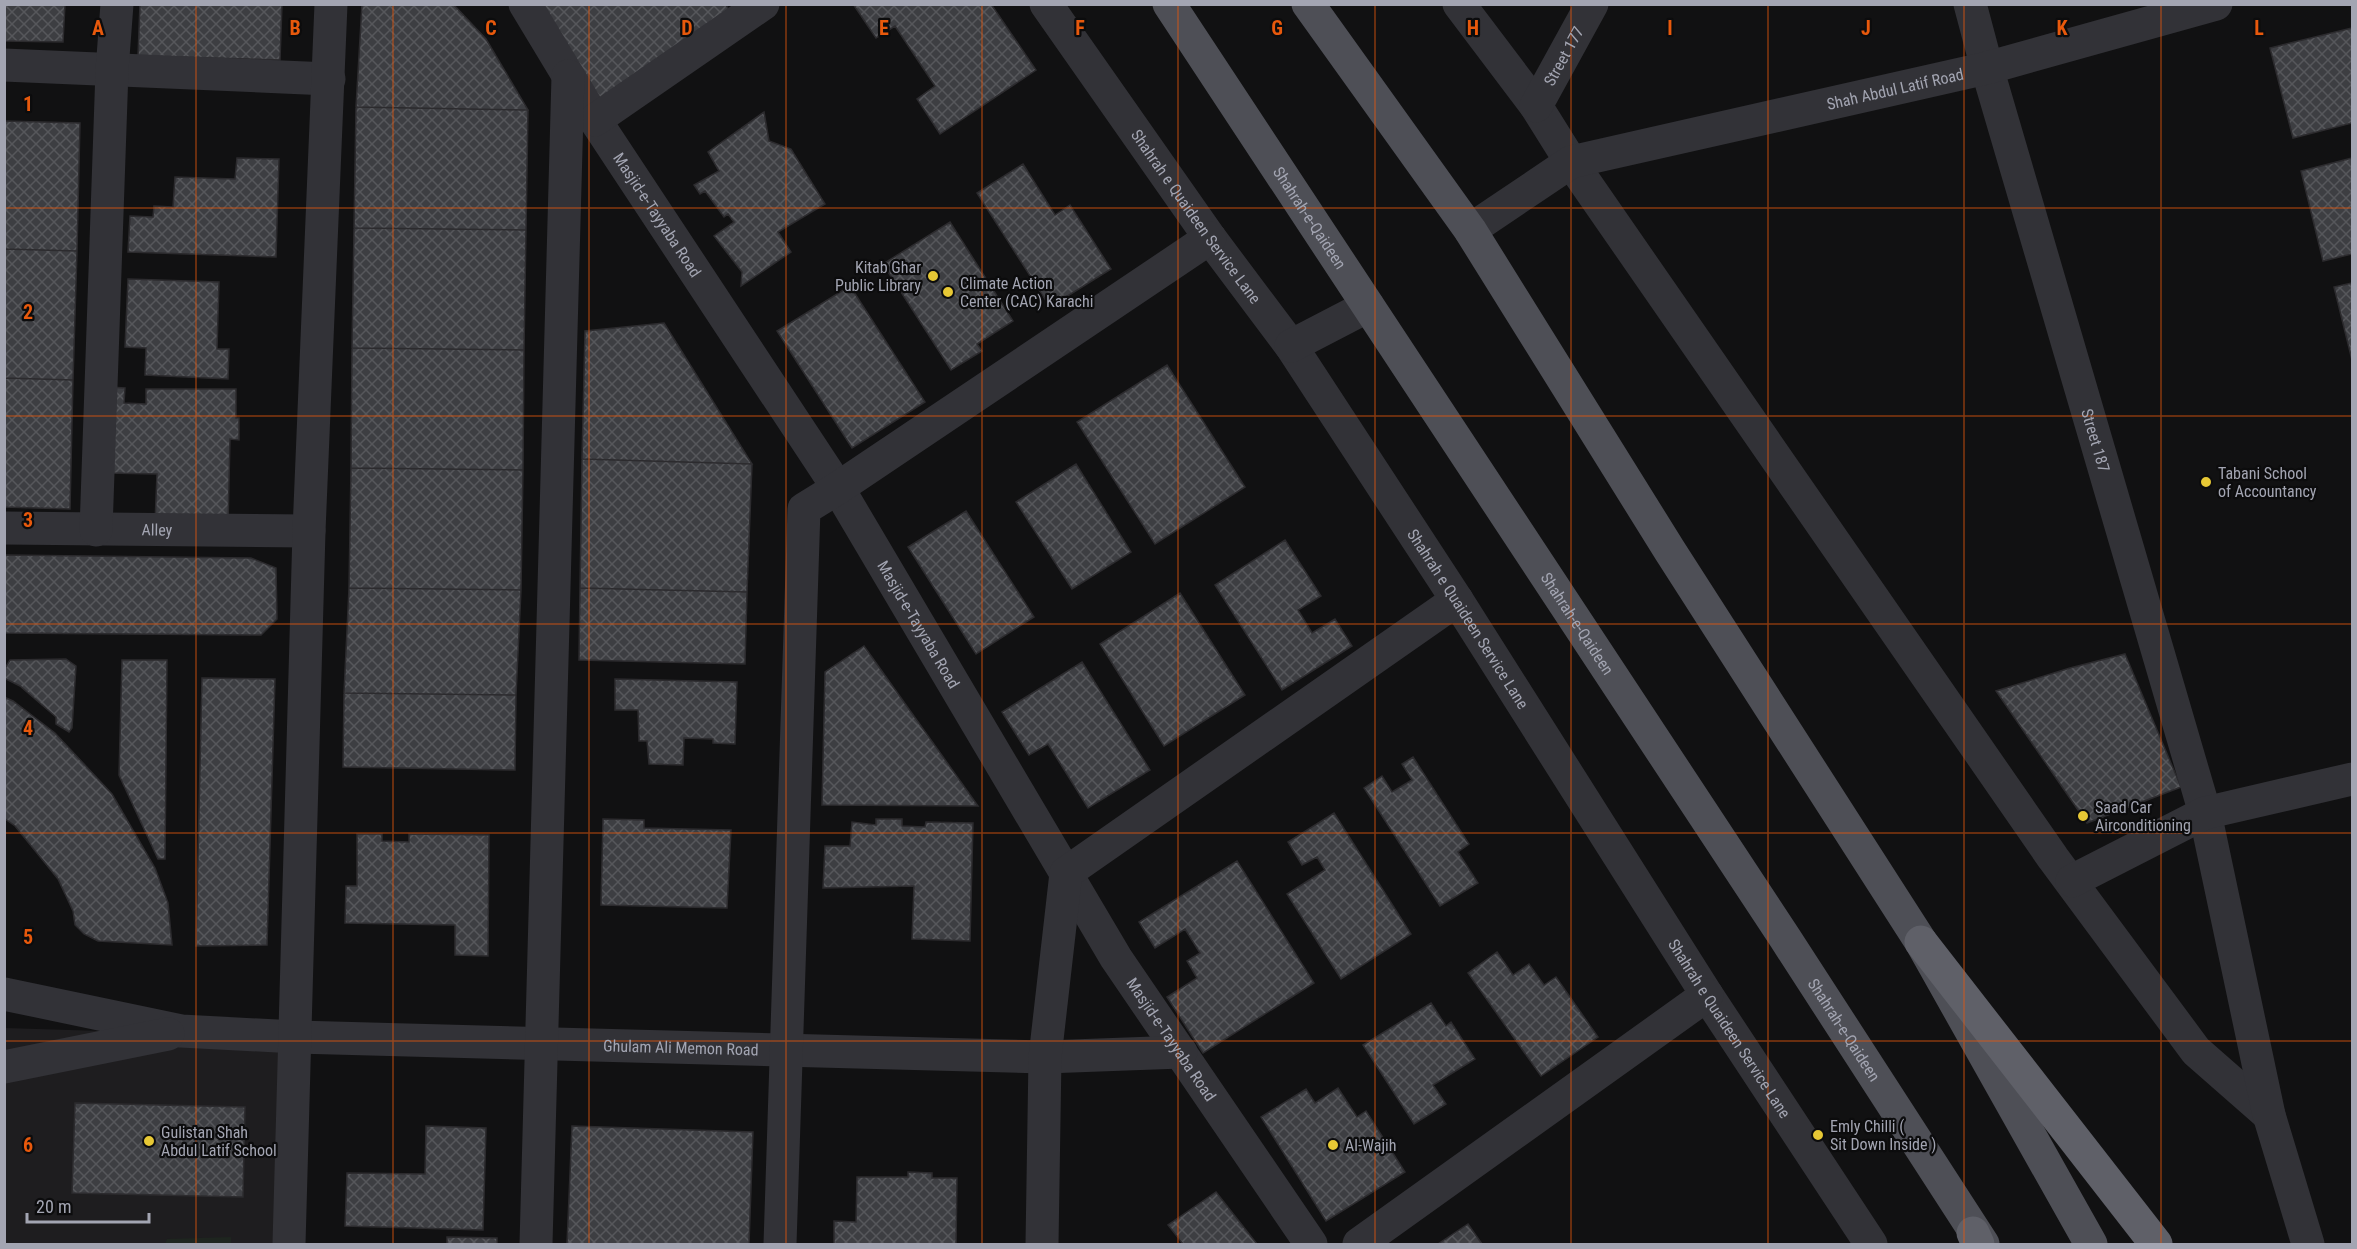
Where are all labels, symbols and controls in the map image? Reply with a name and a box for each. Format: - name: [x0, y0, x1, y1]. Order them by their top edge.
- text: A: [92, 16, 104, 40]
- text: B: [289, 16, 301, 40]
- text: C: [485, 16, 497, 40]
- text: D: [681, 16, 693, 40]
- text: E: [879, 16, 889, 40]
- text: F: [1075, 16, 1085, 40]
- text: G: [1271, 16, 1283, 40]
- text: H: [1467, 16, 1479, 40]
- text: I: [1667, 16, 1673, 40]
- text: J: [1861, 16, 1871, 40]
- text: K: [2056, 16, 2068, 40]
- text: L: [2254, 16, 2264, 40]
- street label: Street 177: [1539, 23, 1587, 89]
- street label: Shah Abdul Latif Road: [1825, 64, 1965, 113]
- text: 1: [23, 92, 33, 116]
- street label: Shahrah e Quaideen Service Lane: [1127, 126, 1265, 307]
- street label: Masjid-e-Tayyaba Road: [610, 149, 705, 280]
- street label: Shahrah-e-Qaideen: [1269, 163, 1350, 272]
- place label: Kitab Ghar Public Library: [835, 258, 921, 295]
- marker: Kitab Ghar Public Library: [926, 269, 940, 283]
- place label: Climate Action Center (CAC) Karachi: [960, 274, 1093, 311]
- marker: Climate Action Center (CAC) Karachi: [941, 285, 955, 299]
- text: 2: [23, 300, 33, 324]
- street label: Street 187: [2078, 406, 2114, 474]
- place label: Tabani School of Accountancy: [2218, 464, 2317, 501]
- marker: Tabani School of Accountancy: [2199, 475, 2213, 489]
- text: 3: [23, 508, 33, 532]
- street label: Alley: [142, 520, 173, 539]
- street label: Shahrah e Quaideen Service Lane: [1404, 525, 1533, 712]
- street label: Masjid-e-Tayyaba Road: [874, 557, 964, 692]
- street label: Shahrah-e-Qaideen: [1537, 569, 1618, 678]
- text: 4: [23, 716, 33, 740]
- place label: Saad Car Airconditioning: [2095, 798, 2191, 835]
- marker: Saad Car Airconditioning: [2076, 809, 2090, 823]
- text: 5: [23, 925, 33, 949]
- street label: Shahrah e Quaideen Service Lane: [1664, 935, 1795, 1122]
- street label: Masjid-e-Tayyaba Road: [1123, 974, 1220, 1105]
- street label: Shahrah-e-Qaideen: [1804, 975, 1884, 1085]
- street label: Ghulam Ali Memon Road: [603, 1036, 759, 1059]
- place label: Emly Chilli ( Sit Down Inside ): [1830, 1117, 1936, 1154]
- place label: Gulistan Shah Abdul Latif School: [161, 1123, 277, 1160]
- marker: Emly Chilli ( Sit Down Inside ): [1811, 1128, 1825, 1142]
- text: 6: [23, 1133, 33, 1157]
- marker: Gulistan Shah Abdul Latif School: [142, 1134, 156, 1148]
- place label: Al-Wajih: [1345, 1136, 1396, 1155]
- marker: Al-Wajih: [1326, 1138, 1340, 1152]
- scale bar: [27, 1186, 148, 1224]
- text: 20 m: [36, 1196, 71, 1217]

